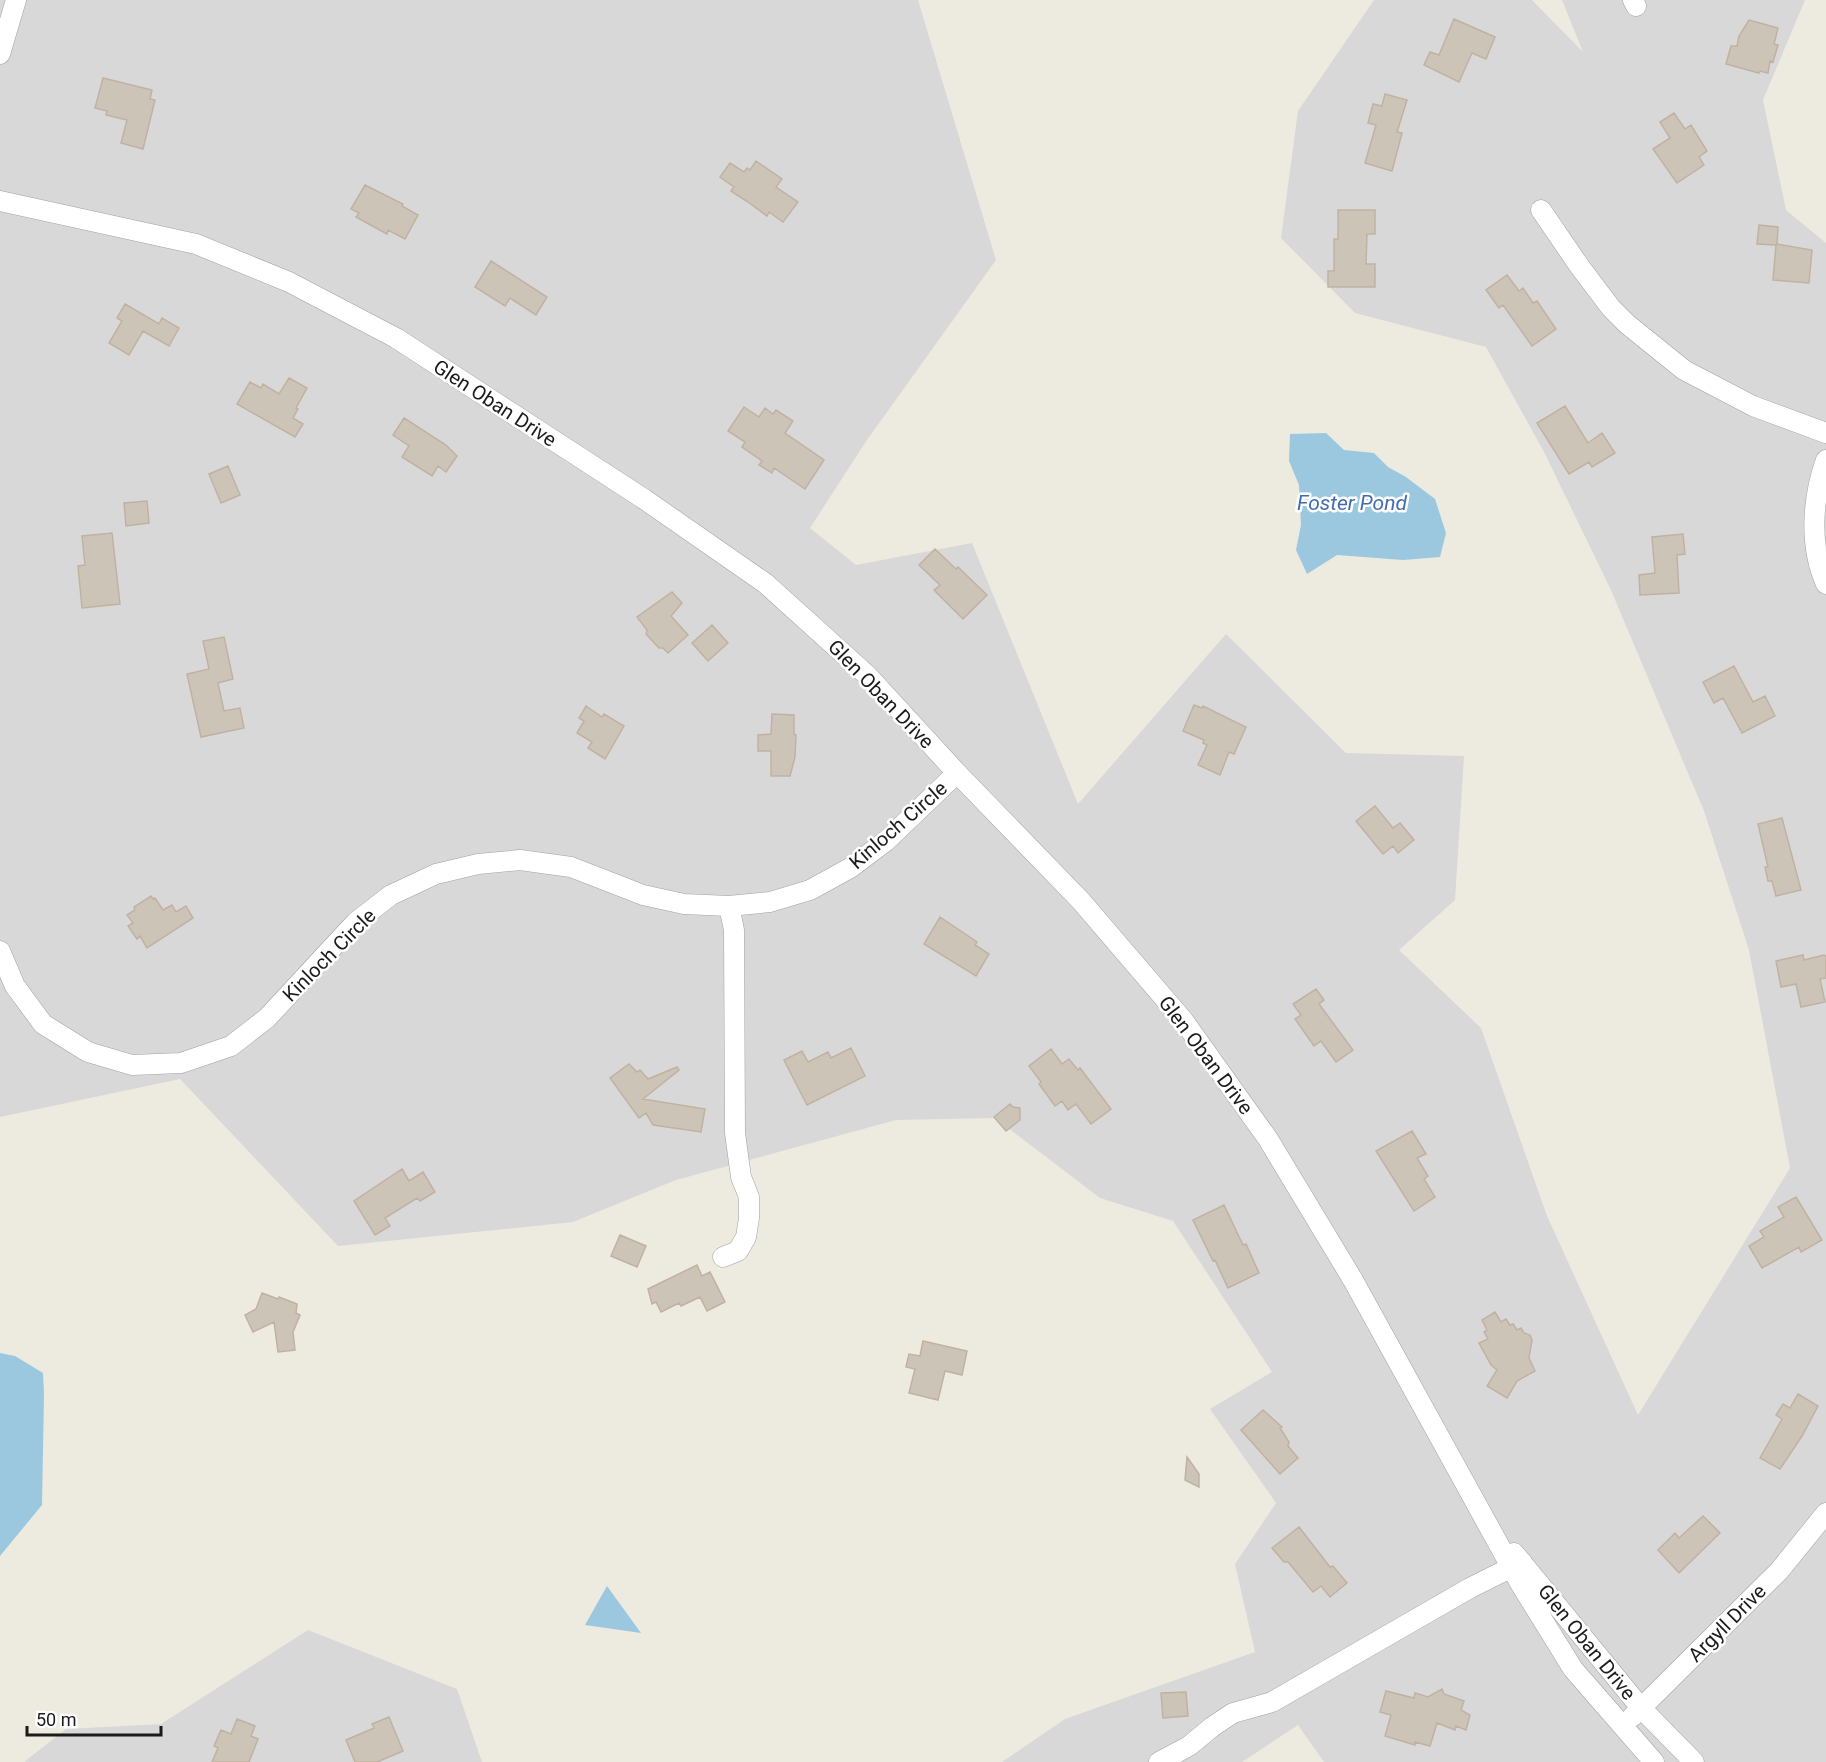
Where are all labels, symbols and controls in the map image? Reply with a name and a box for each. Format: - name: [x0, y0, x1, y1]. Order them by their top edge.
- street label: Glen Oban Drive: [429, 354, 561, 452]
- water label: Foster Pond: [1297, 491, 1407, 515]
- street label: Glen Oban Drive: [823, 635, 939, 753]
- street label: Kinloch Circle: [844, 776, 952, 874]
- street label: Kinloch Circle: [278, 904, 380, 1006]
- street label: Glen Oban Drive: [1154, 991, 1258, 1119]
- street label: Glen Oban Drive: [1533, 1579, 1641, 1705]
- street label: Argyll Drive: [1683, 1579, 1771, 1667]
- scale bar: [27, 1699, 160, 1737]
- text: 50 m: [36, 1709, 76, 1730]

